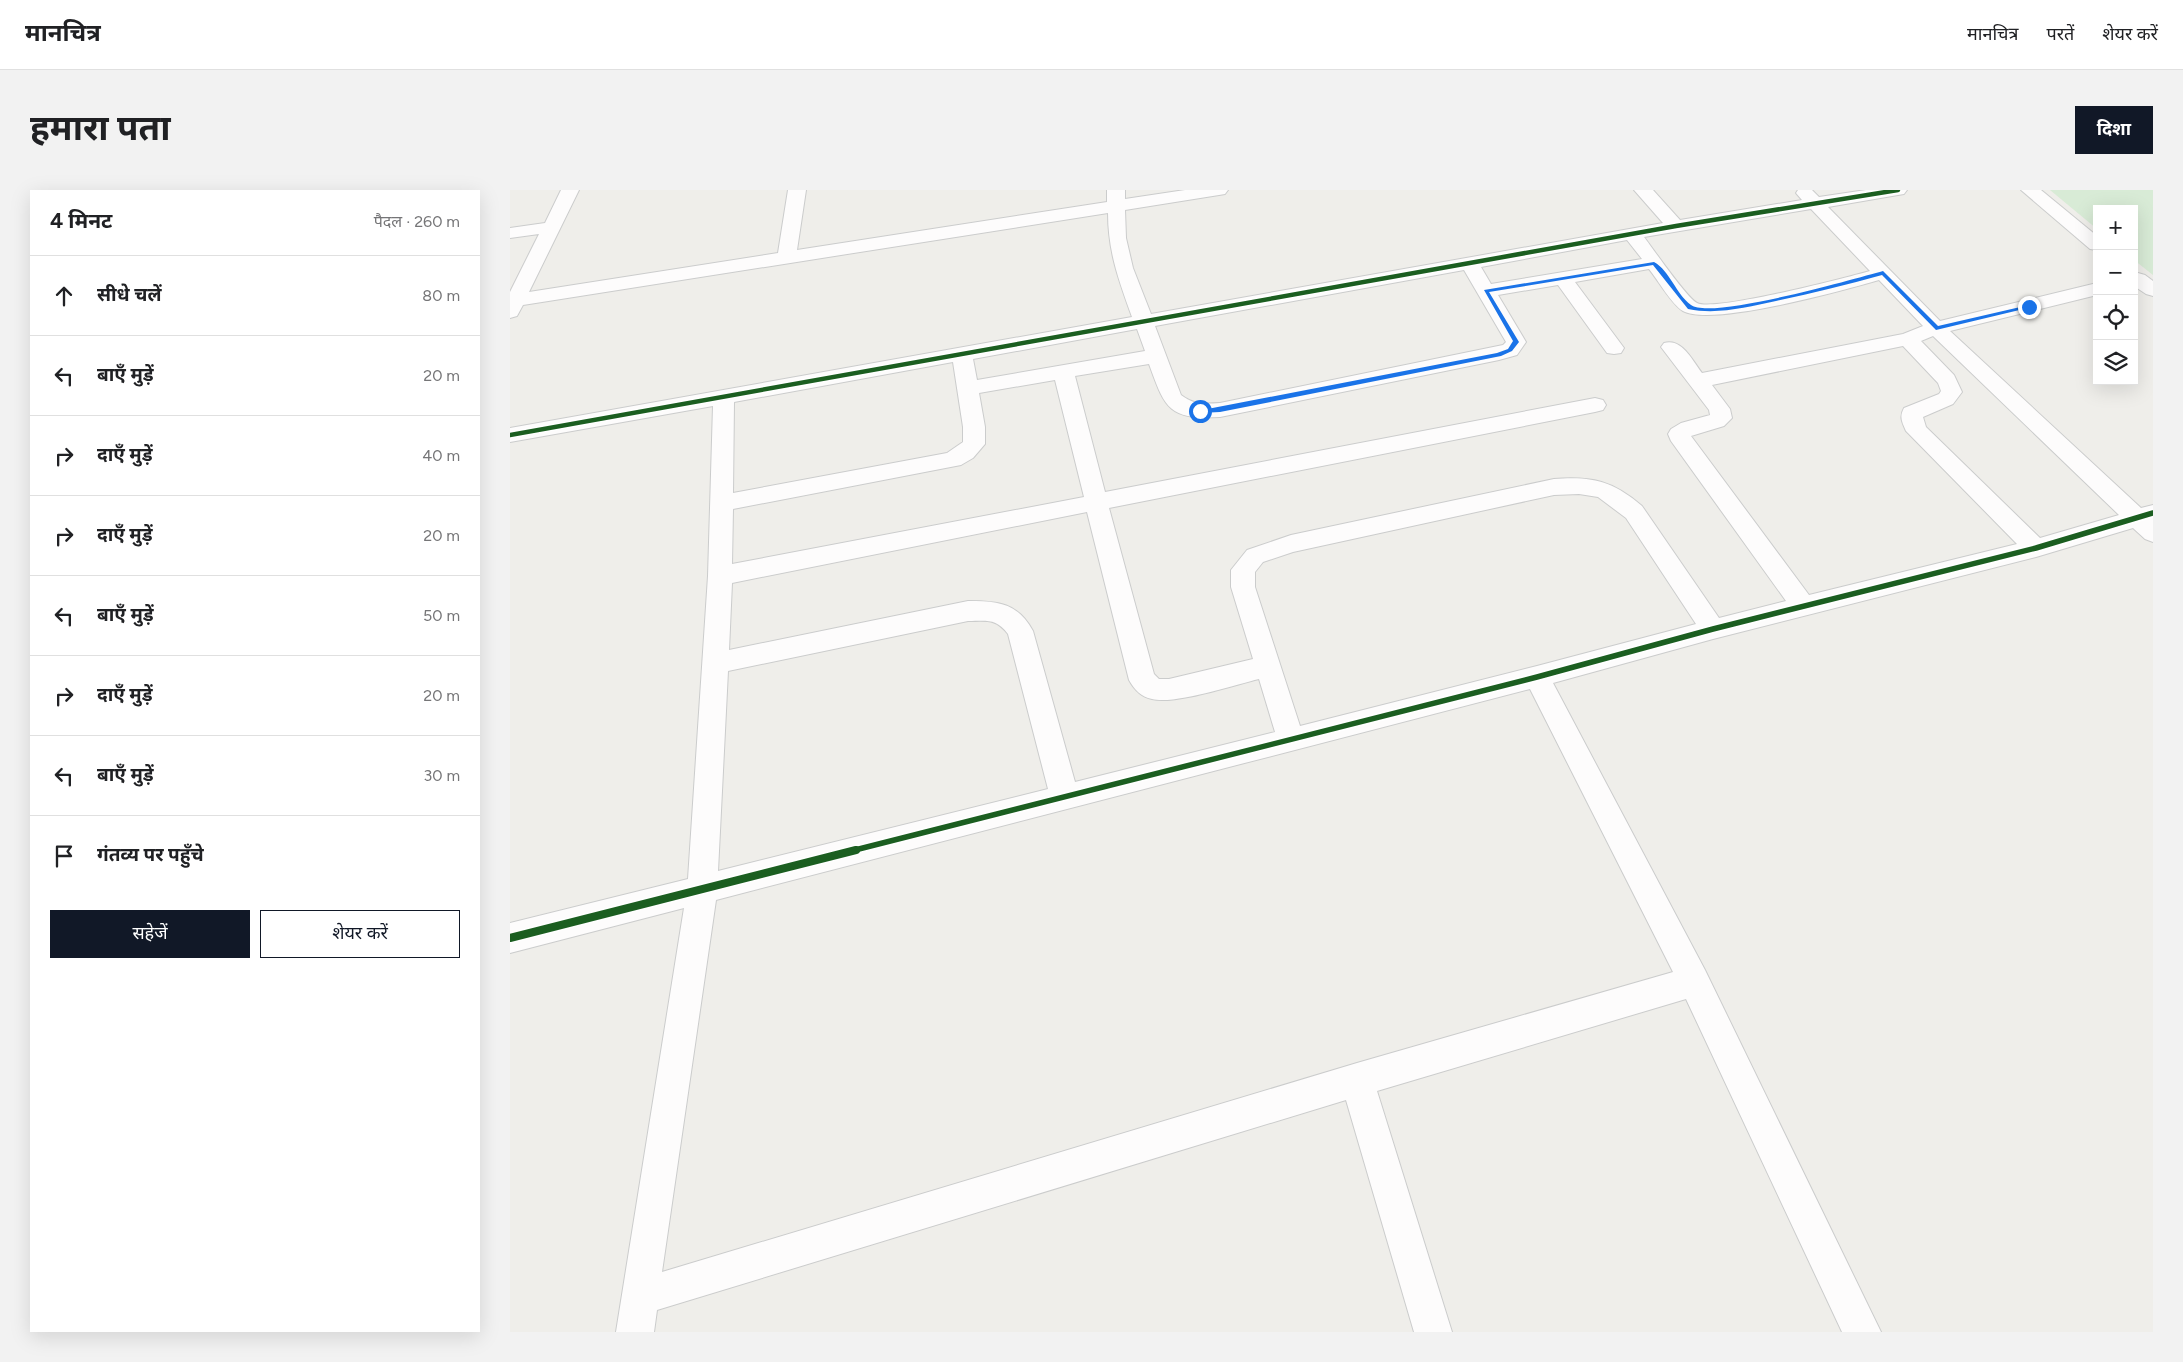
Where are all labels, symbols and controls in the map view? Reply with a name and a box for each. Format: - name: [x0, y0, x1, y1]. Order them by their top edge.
- text: मानचित्र: [25, 18, 101, 47]
- text: मानचित्र: [1967, 23, 2018, 45]
- text: परतें: [2046, 23, 2074, 45]
- text: शेयर करें: [2102, 23, 2158, 45]
- button: दिशा: [2075, 106, 2153, 154]
- text: हमारा पता: [30, 107, 171, 149]
- map controls: [2093, 205, 2138, 385]
- button: +: [2093, 205, 2138, 250]
- text: 4 मिनट: [50, 208, 112, 233]
- text: पैदल · 260 m: [374, 212, 460, 231]
- button: −: [2093, 250, 2138, 295]
- icon: ahead: [50, 282, 78, 310]
- text: सीधे चलें: [97, 283, 161, 306]
- text: 80 m: [422, 286, 460, 305]
- button: locate: [2093, 295, 2138, 340]
- route end: [2018, 296, 2041, 319]
- button: layers: [2093, 340, 2138, 385]
- icon: left: [50, 362, 78, 390]
- text: बाएँ मुड़ें: [97, 363, 154, 386]
- text: 20 m: [423, 366, 460, 385]
- route start: [1189, 400, 1212, 423]
- icon: right: [50, 442, 78, 470]
- text: दाएँ मुड़ें: [97, 443, 153, 466]
- text: 40 m: [422, 446, 460, 465]
- icon: right: [50, 522, 78, 550]
- text: दाएँ मुड़ें: [97, 523, 153, 546]
- text: 20 m: [423, 526, 460, 545]
- icon: left: [50, 602, 78, 630]
- text: बाएँ मुड़ें: [97, 603, 154, 626]
- text: 50 m: [423, 606, 460, 625]
- icon: right: [50, 682, 78, 710]
- text: दाएँ मुड़ें: [97, 683, 153, 706]
- text: 20 m: [423, 686, 460, 705]
- icon: left: [50, 762, 78, 790]
- text: बाएँ मुड़ें: [97, 763, 154, 786]
- text: 30 m: [423, 766, 460, 785]
- icon: arrive: [50, 842, 78, 870]
- text: गंतव्य पर पहुँचे: [97, 843, 204, 866]
- button: सहेजें: [50, 910, 250, 958]
- button: शेयर करें: [260, 910, 460, 958]

